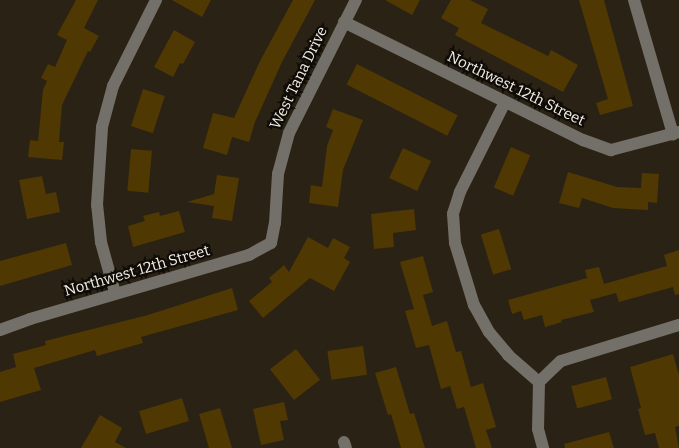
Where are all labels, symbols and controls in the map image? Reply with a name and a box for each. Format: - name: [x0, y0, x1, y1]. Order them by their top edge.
- street label: West Tana Drive: [266, 24, 332, 132]
- street label: Northwest 12th Street: [444, 48, 588, 130]
- street label: Northwest 12th Street: [62, 242, 212, 300]

